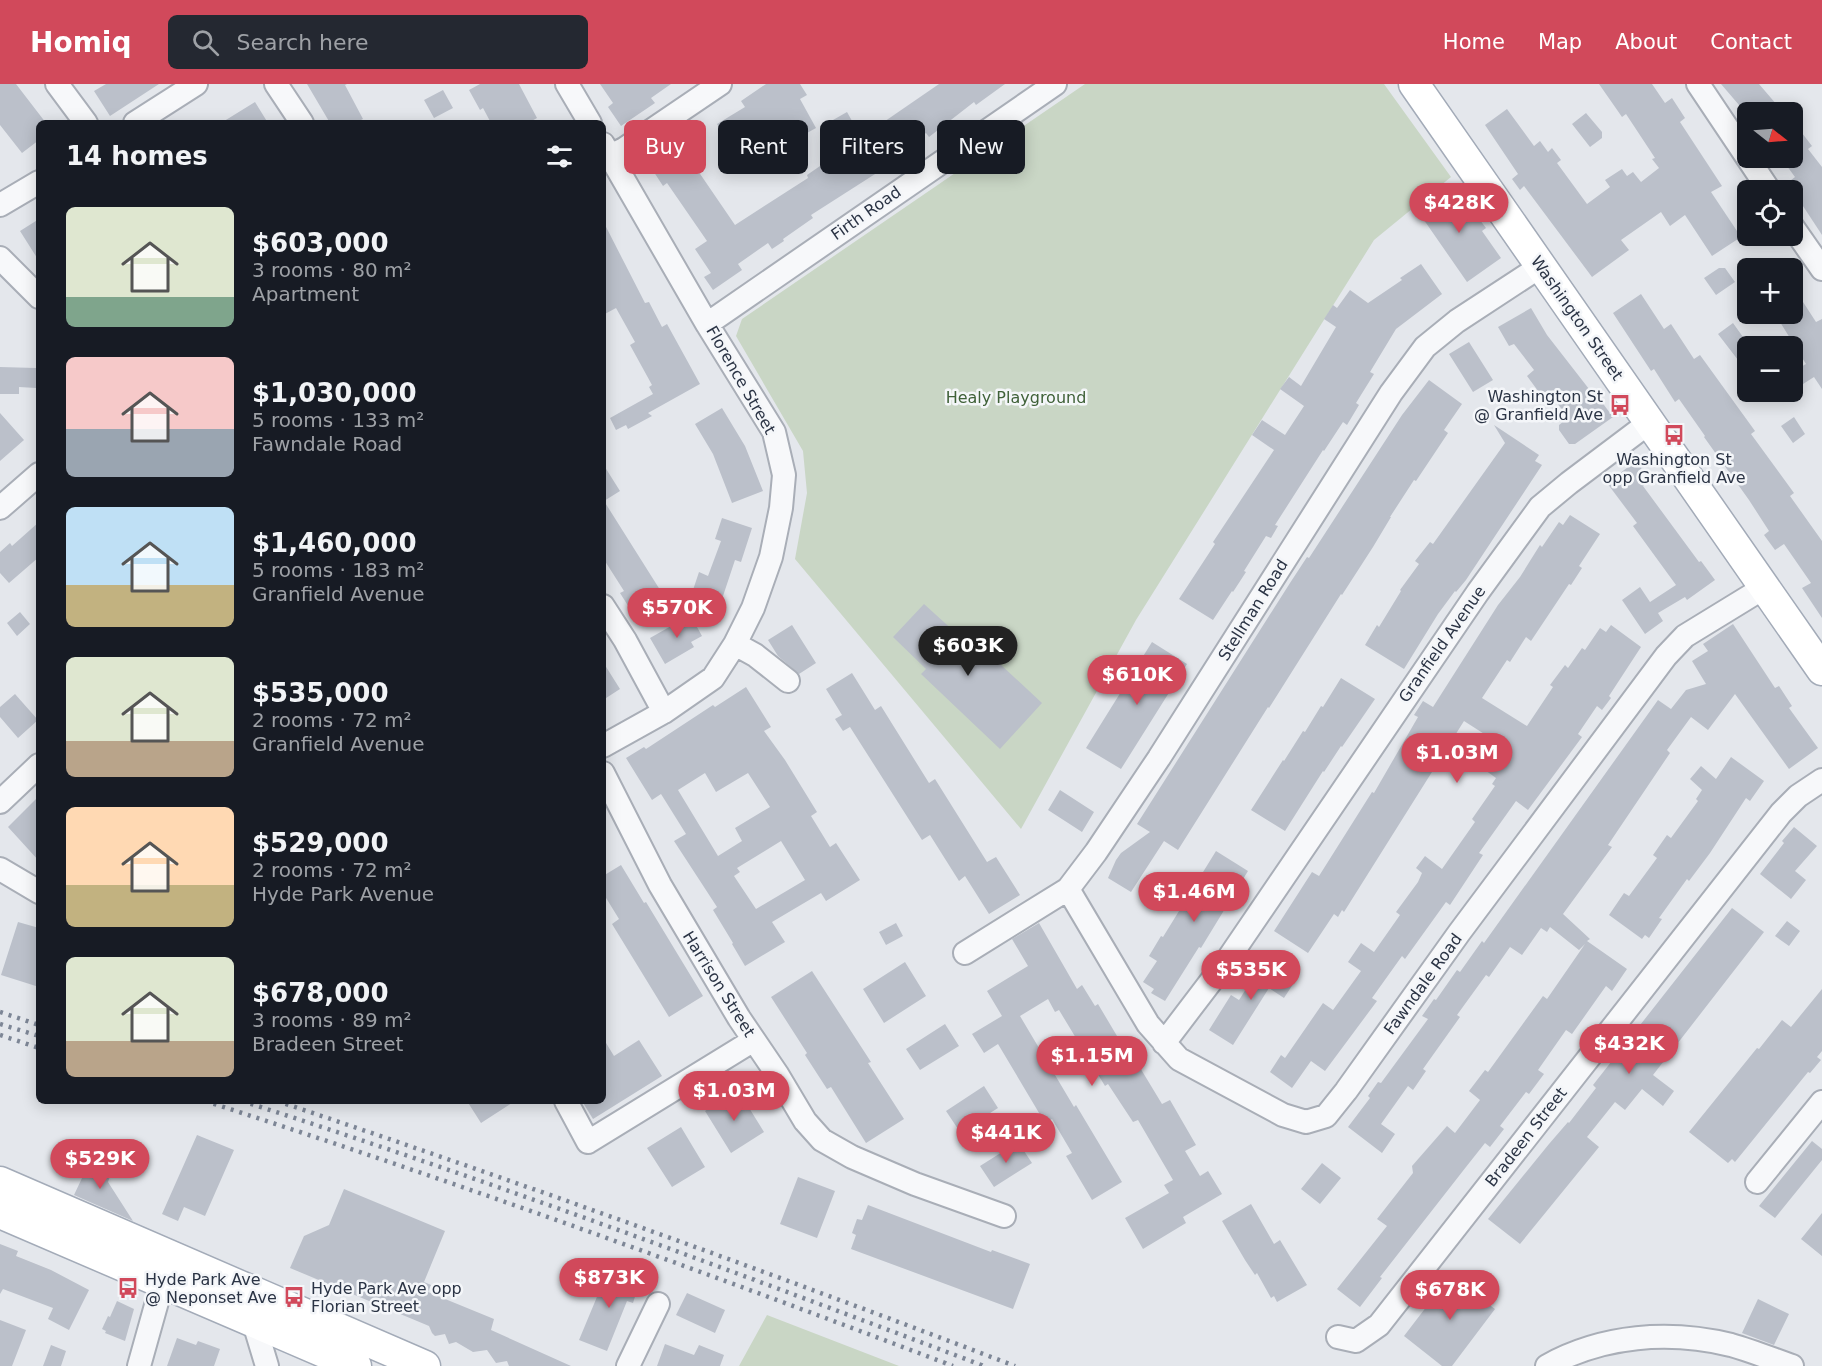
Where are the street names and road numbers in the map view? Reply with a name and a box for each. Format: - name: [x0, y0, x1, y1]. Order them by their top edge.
- street label: Firth Road: [827, 182, 905, 244]
- street label: Washington Street: [1527, 252, 1627, 384]
- street label: Florence Street: [702, 322, 780, 438]
- street label: Stellman Road: [1214, 556, 1292, 664]
- street label: Granfield Avenue: [1395, 582, 1489, 706]
- street label: Harrison Street: [679, 928, 759, 1040]
- street label: Fawndale Road: [1380, 930, 1466, 1038]
- street label: Bradeen Street: [1481, 1083, 1571, 1191]

